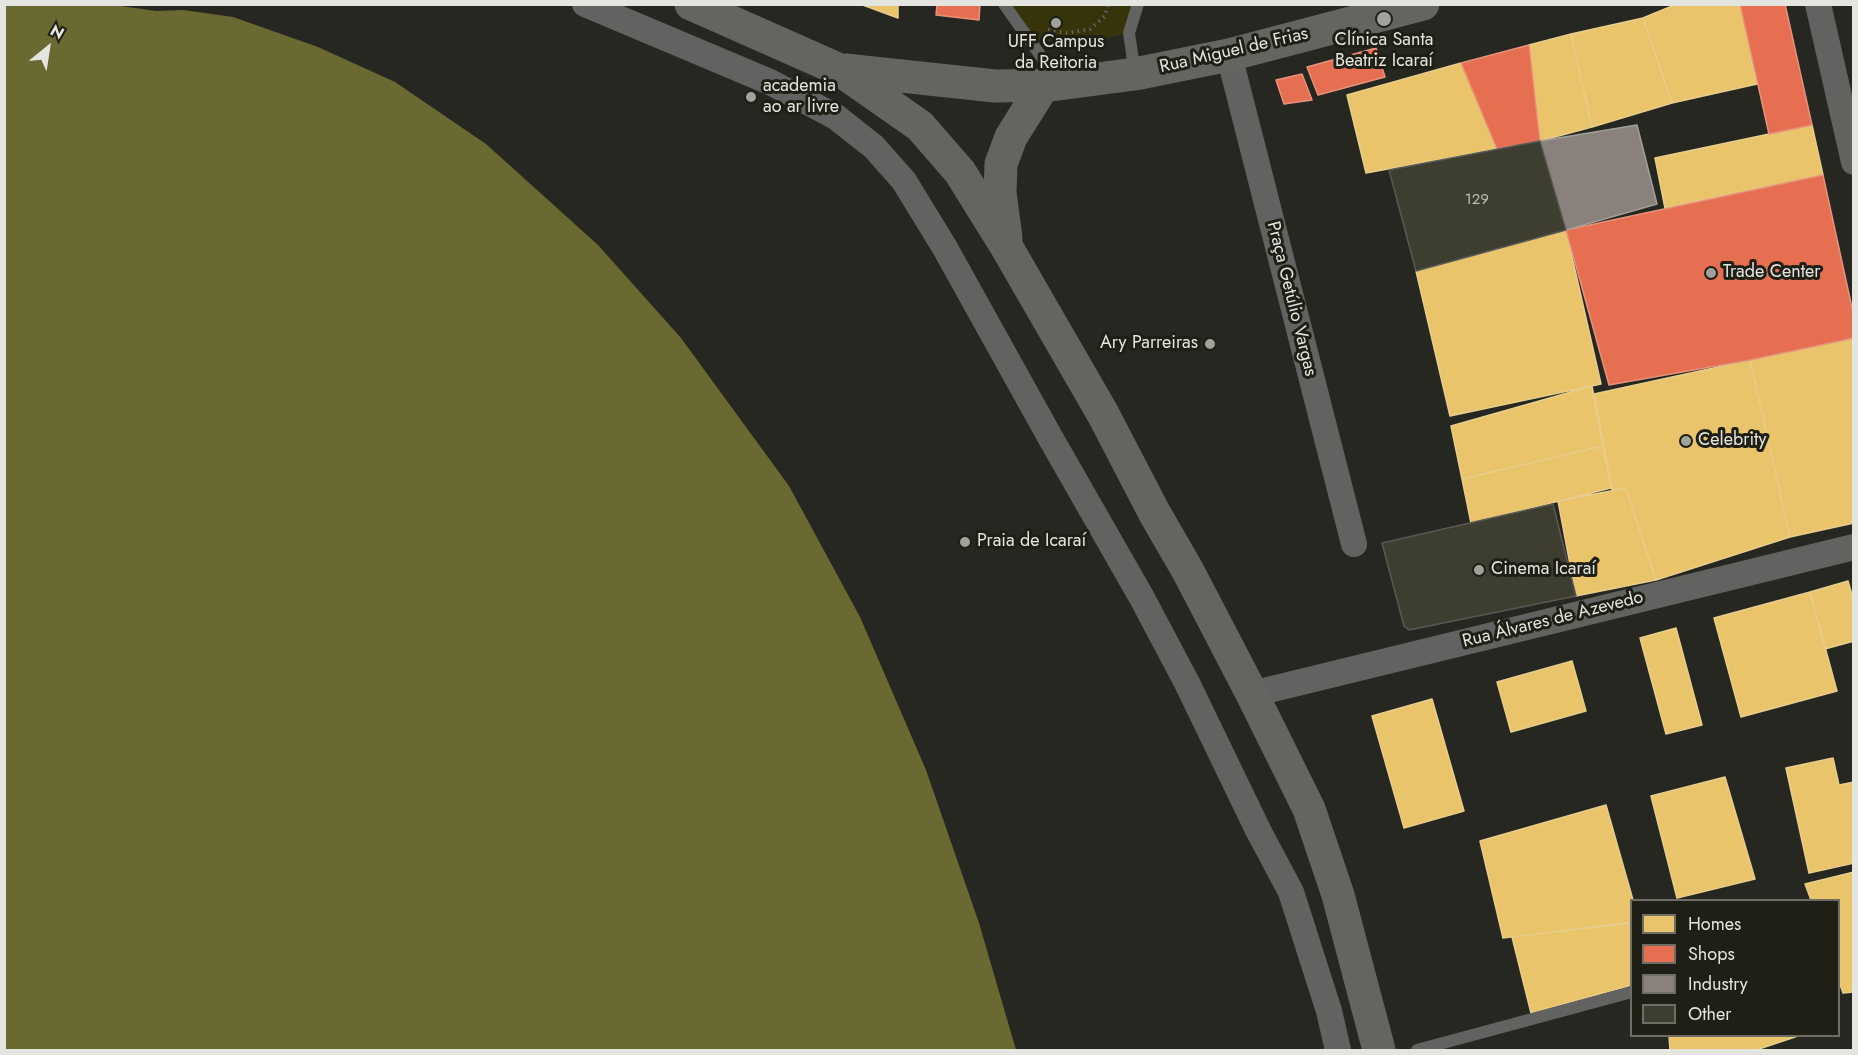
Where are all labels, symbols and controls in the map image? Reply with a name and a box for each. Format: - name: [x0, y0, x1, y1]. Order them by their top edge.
- marker: Clínica Santa Beatriz Icaraí: [1375, 10, 1393, 28]
- marker: UFF Campus da Reitoria: [1049, 16, 1063, 30]
- north arrow: [18, 18, 78, 78]
- text: N: [46, 19, 69, 45]
- street label: Rua Miguel de Frias: [1158, 23, 1310, 79]
- place label: Clínica Santa Beatriz Icaraí: [1335, 30, 1433, 72]
- place label: UFF Campus da Reitoria: [1008, 32, 1104, 74]
- place label: academia ao ar livre: [763, 76, 839, 118]
- marker: academia ao ar livre: [744, 90, 758, 104]
- house number: 129: [1465, 191, 1489, 209]
- street label: Praça Getúlio Vargas: [1261, 219, 1321, 379]
- place label: Trade Center: [1723, 262, 1821, 284]
- marker: Trade Center: [1704, 266, 1718, 280]
- place label: Ary Parreiras: [1100, 333, 1198, 355]
- marker: Ary Parreiras: [1203, 337, 1217, 351]
- place label: Celebrity: [1698, 430, 1766, 452]
- marker: Celebrity: [1679, 434, 1693, 448]
- place label: Praia de Icaraí: [977, 531, 1086, 553]
- marker: Praia de Icaraí: [958, 535, 972, 549]
- place label: Cinema Icaraí: [1491, 559, 1596, 581]
- marker: Cinema Icaraí: [1472, 563, 1486, 577]
- street label: Rua Álvares de Azevedo: [1460, 587, 1646, 653]
- legend: [1630, 899, 1840, 1037]
- text: Homes: [1688, 911, 1741, 937]
- text: Shops: [1688, 941, 1735, 967]
- text: Industry: [1688, 971, 1748, 997]
- text: Other: [1688, 1001, 1731, 1027]

